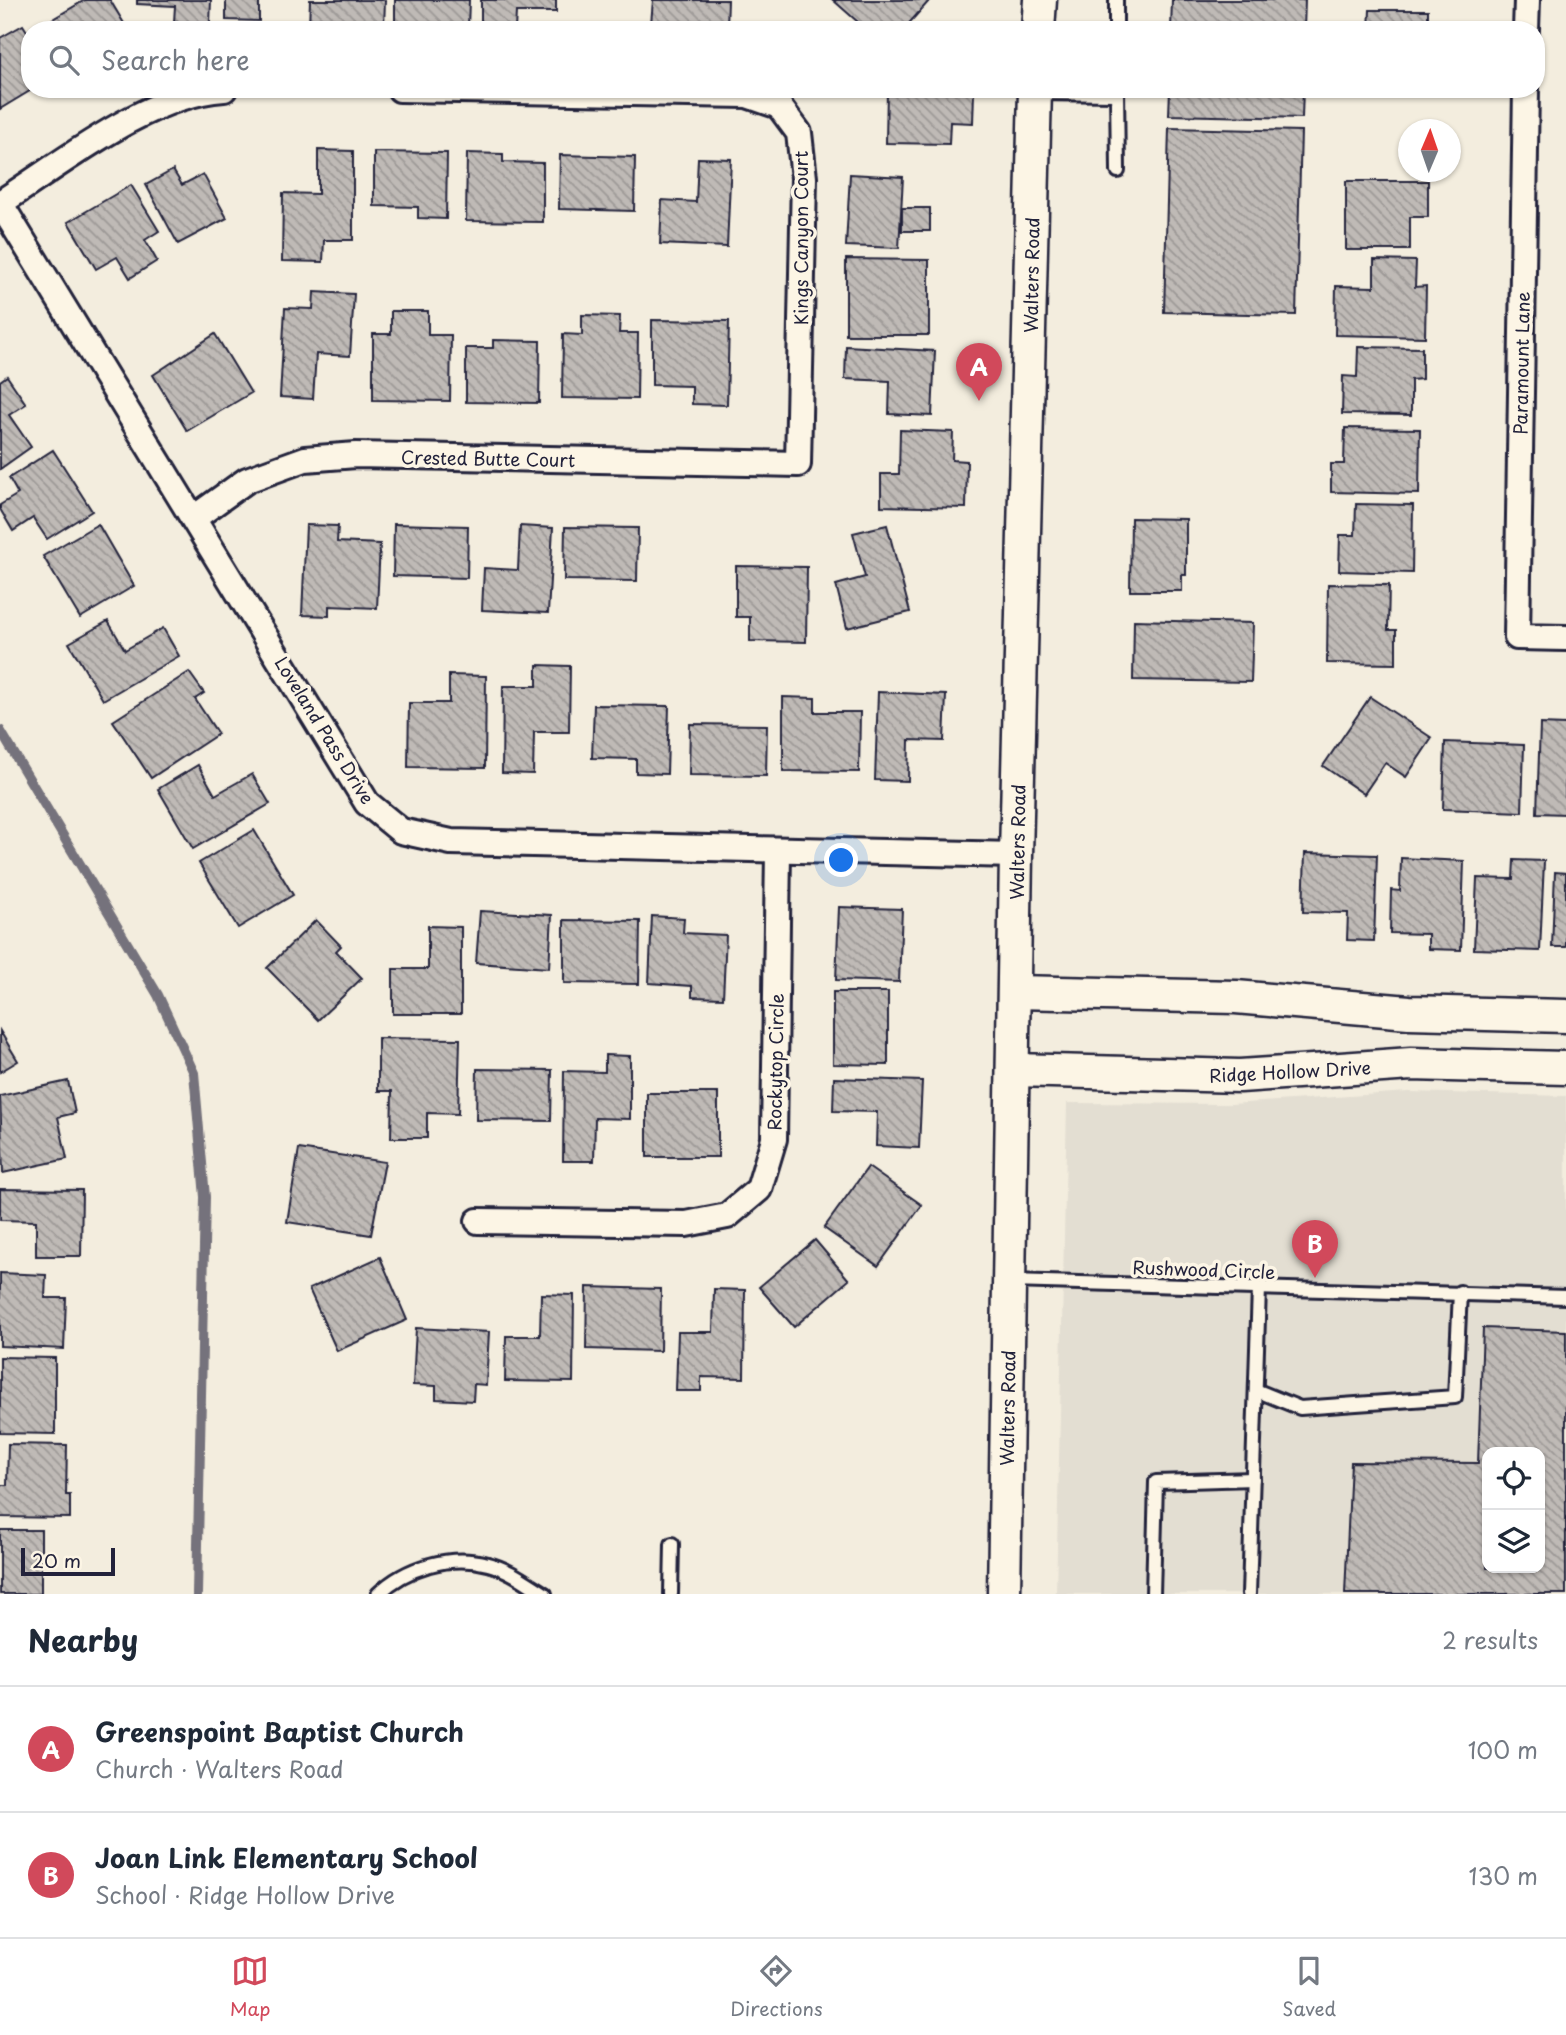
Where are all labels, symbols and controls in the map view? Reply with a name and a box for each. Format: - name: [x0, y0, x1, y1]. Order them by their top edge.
- search box: [21, 21, 1545, 98]
- text: Search here: [101, 40, 250, 79]
- icon: search: [45, 41, 83, 79]
- north arrow: [1398, 119, 1461, 182]
- street label: Kings Canyon Court: [787, 151, 814, 325]
- street label: Walters Road: [1016, 217, 1046, 333]
- street label: Paramount Lane: [1506, 291, 1536, 435]
- pin: A: [956, 343, 1002, 401]
- street label: Crested Butte Court: [401, 443, 575, 473]
- street label: Loveland Pass Drive: [269, 651, 381, 809]
- street label: Walters Road: [1002, 784, 1032, 900]
- your location: [824, 843, 858, 877]
- street label: Rockytop Circle: [760, 993, 790, 1131]
- street label: Ridge Hollow Drive: [1208, 1053, 1372, 1089]
- pin: B: [1292, 1220, 1338, 1278]
- street label: Rushwood Circle: [1132, 1253, 1276, 1285]
- street label: Walters Road: [992, 1350, 1022, 1466]
- map controls: [1482, 1447, 1545, 1573]
- button: locate: [1482, 1447, 1545, 1510]
- button: layers: [1482, 1510, 1545, 1573]
- scale bar: [21, 1545, 116, 1577]
- text: 20 m: [32, 1546, 81, 1574]
- text: Nearby: [28, 1617, 138, 1662]
- text: 2 results: [1442, 1622, 1538, 1657]
- text: Greenspoint Baptist Church: [95, 1712, 464, 1751]
- text: A: [42, 1732, 60, 1767]
- text: 100 m: [1468, 1732, 1538, 1767]
- text: Church · Walters Road: [95, 1751, 344, 1786]
- text: Joan Link Elementary School: [95, 1838, 478, 1877]
- text: B: [43, 1858, 59, 1893]
- text: 130 m: [1468, 1858, 1538, 1893]
- text: School · Ridge Hollow Drive: [95, 1877, 395, 1912]
- tab: Map: [230, 1952, 270, 2022]
- tab: Directions: [730, 1952, 823, 2022]
- tab: Saved: [1282, 1952, 1336, 2022]

